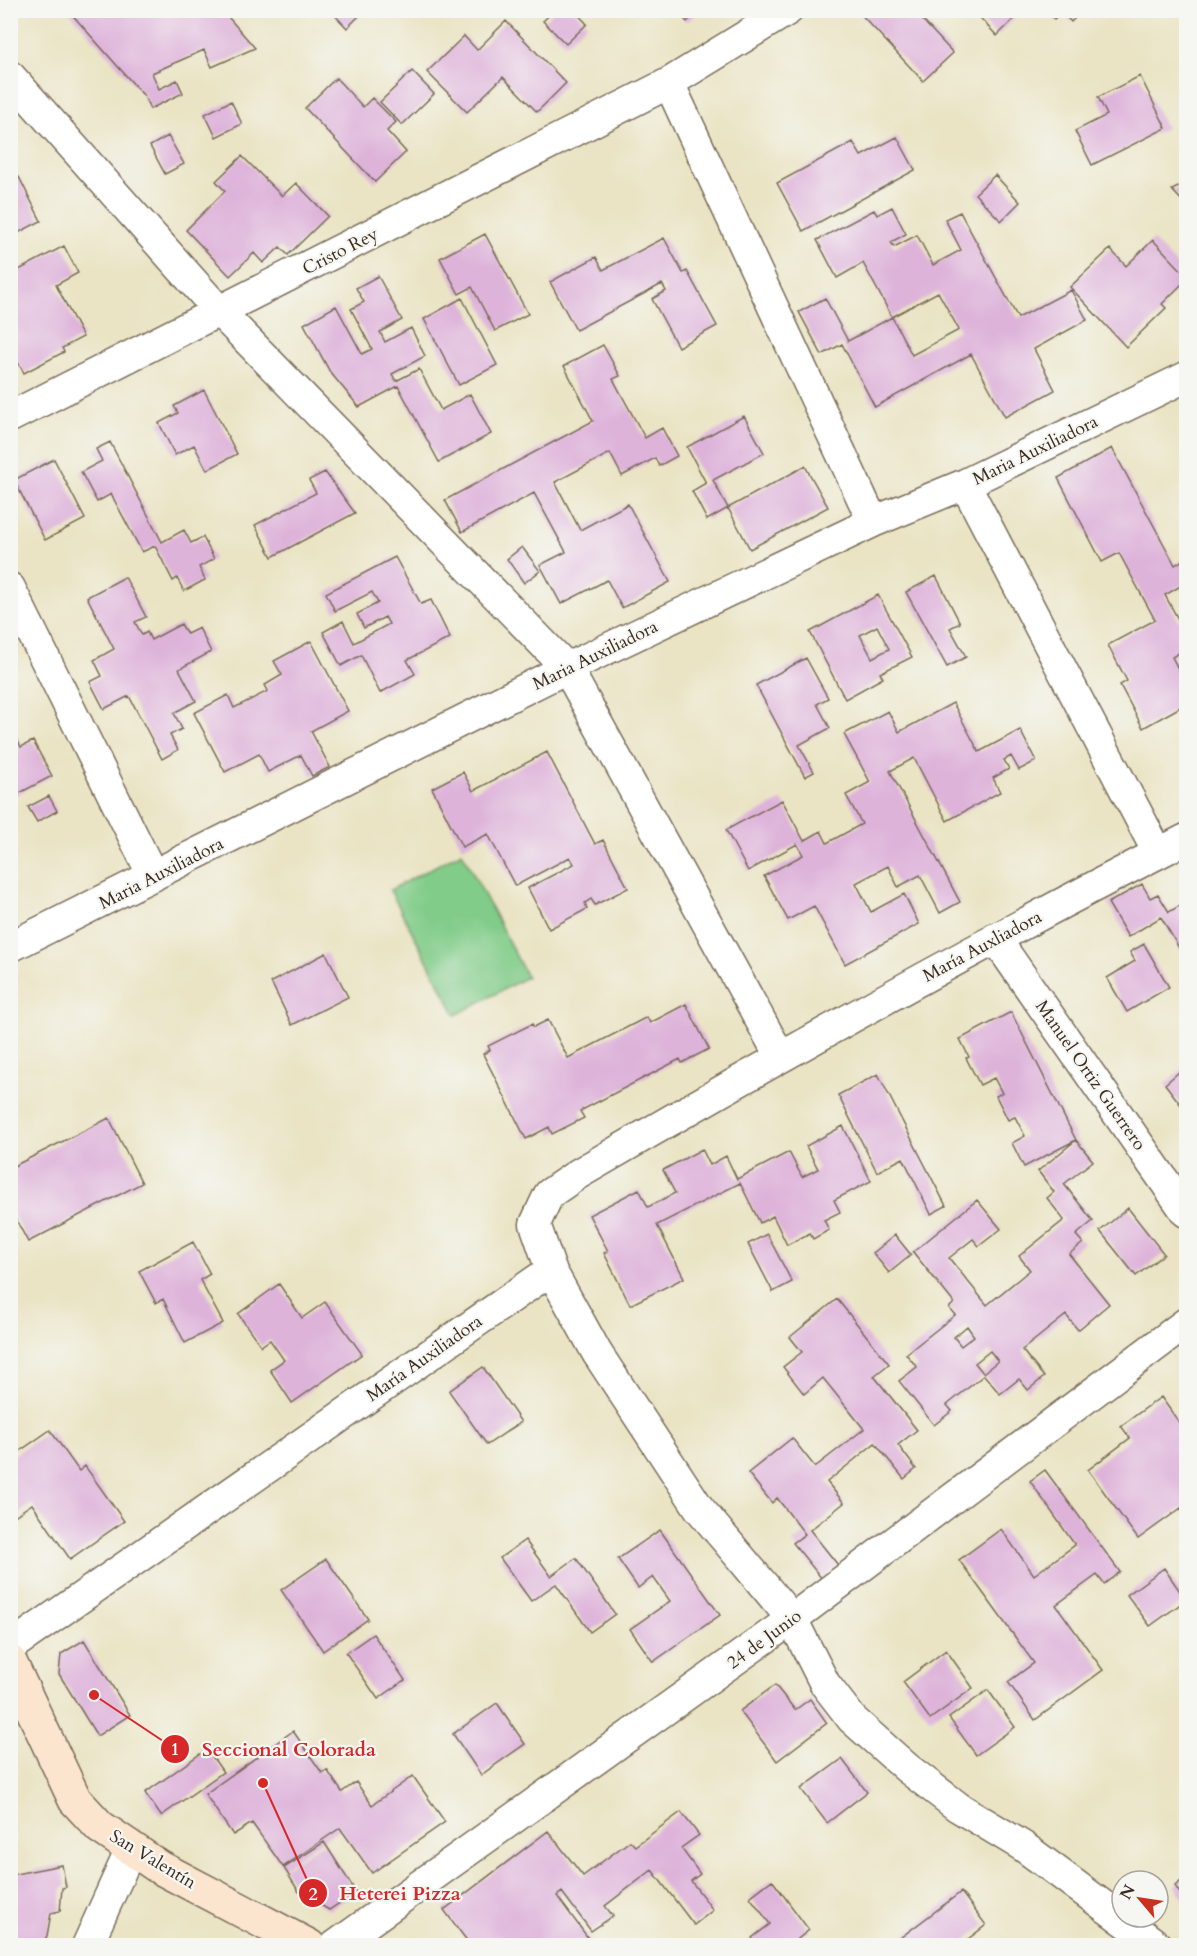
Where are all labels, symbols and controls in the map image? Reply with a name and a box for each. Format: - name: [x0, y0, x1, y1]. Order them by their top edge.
- street label: Cristo Rey: [298, 222, 383, 281]
- street label: Maria Auxiliadora: [968, 409, 1102, 492]
- street label: Maria Auxiliadora: [528, 614, 662, 697]
- street label: Maria Auxiliadora: [95, 831, 228, 916]
- street label: María Auxliadora: [918, 904, 1046, 988]
- street label: Manuel Ortiz Guerrero: [1029, 995, 1152, 1156]
- street label: María Auxiliadora: [361, 1309, 488, 1408]
- street label: 24 de Junio: [722, 1604, 807, 1675]
- callout: Seccional Colorada: [160, 1730, 388, 1768]
- text: Seccional Colorada: [202, 1736, 376, 1763]
- text: 1: [170, 1737, 180, 1762]
- street label: San Valentín: [105, 1824, 201, 1895]
- north arrow: [1110, 1869, 1170, 1929]
- callout: Heterei Pizza: [298, 1874, 473, 1912]
- text: Heterei Pizza: [339, 1880, 461, 1907]
- text: N: [1115, 1881, 1141, 1904]
- text: 2: [308, 1882, 318, 1907]

